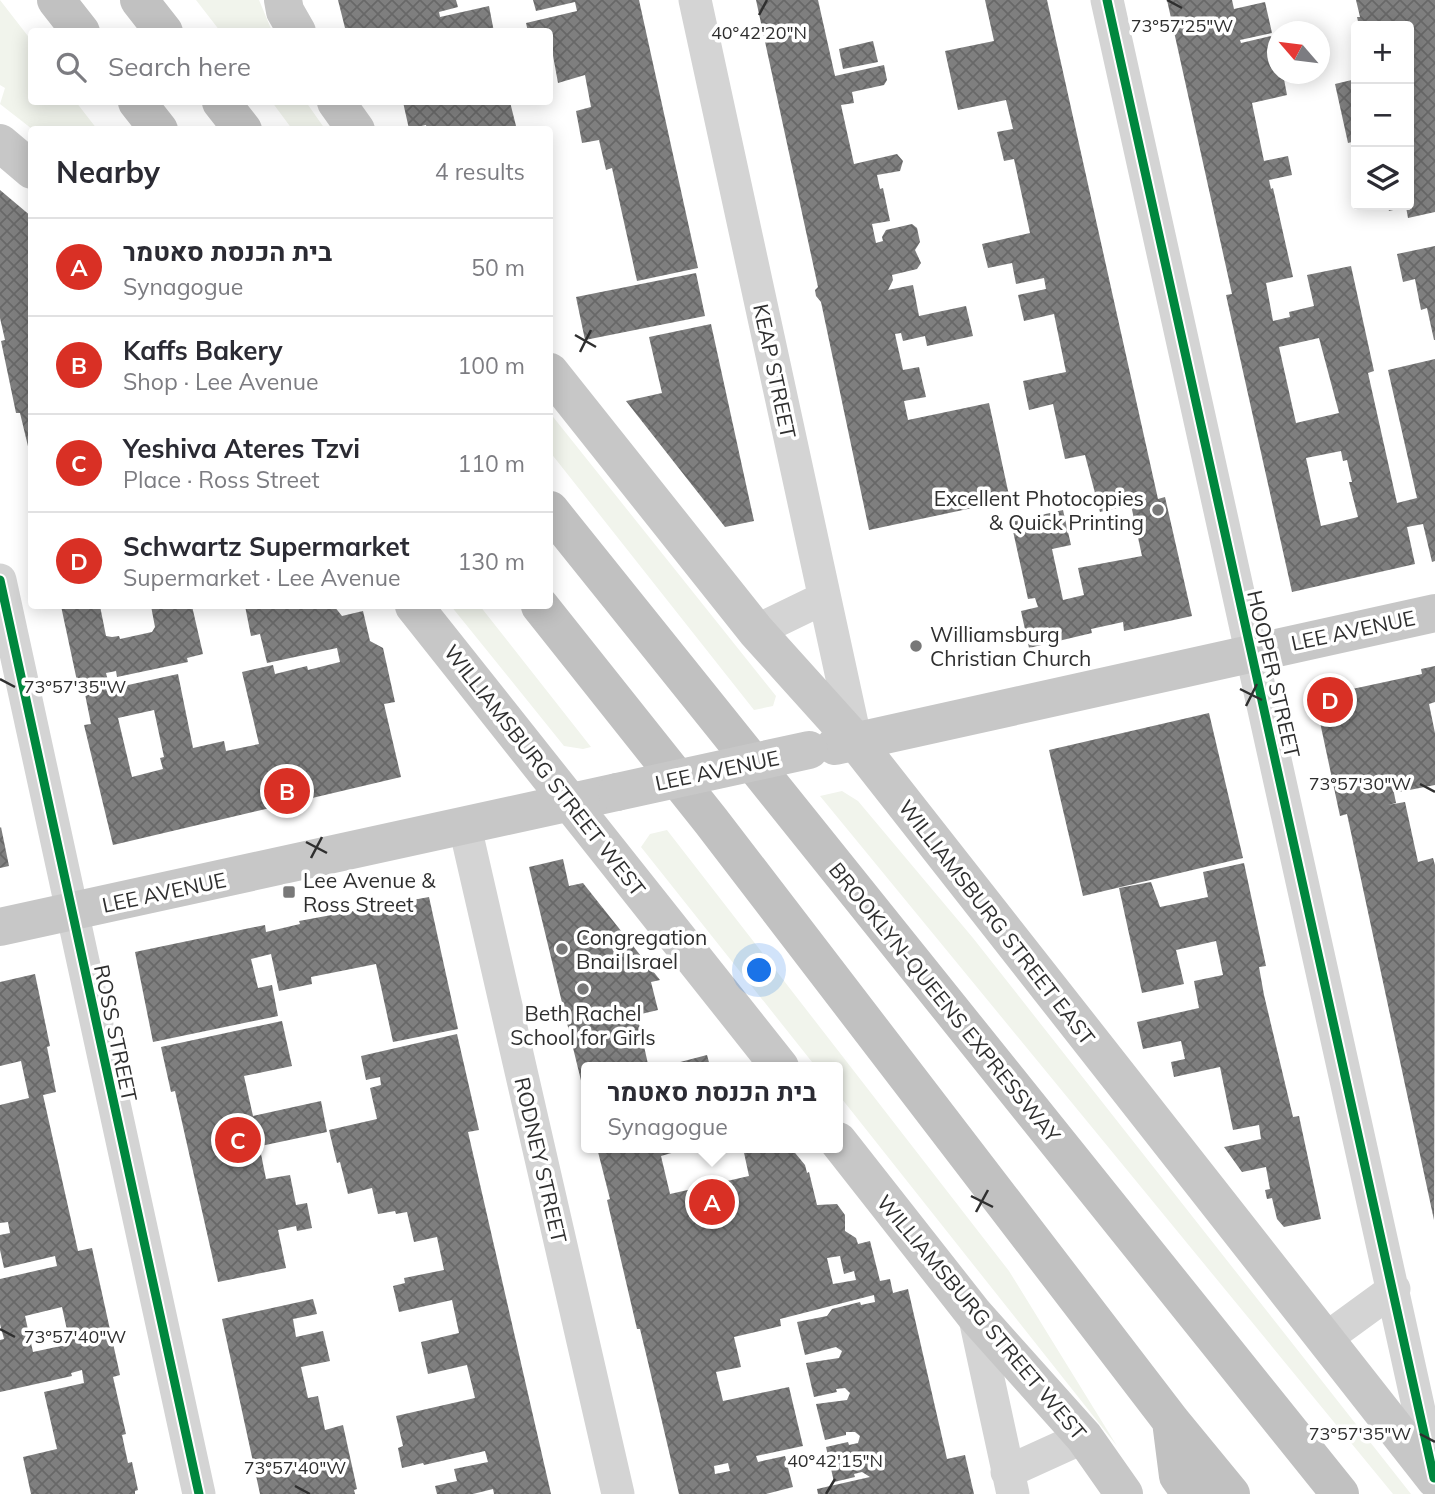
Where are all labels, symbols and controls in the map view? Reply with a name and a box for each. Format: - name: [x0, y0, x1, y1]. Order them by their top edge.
- text: 73°57'25"W: [1131, 14, 1233, 37]
- text: 40°42'20"N: [711, 21, 807, 44]
- north arrow: [1267, 21, 1330, 84]
- map controls: [1351, 21, 1414, 210]
- button: +: [1351, 21, 1414, 84]
- search box: [28, 28, 553, 105]
- icon: search: [52, 48, 90, 86]
- text: Search here: [108, 50, 251, 83]
- button: −: [1351, 84, 1414, 147]
- button: layers: [1351, 147, 1414, 210]
- text: Nearby: [56, 153, 160, 191]
- text: 4 results: [435, 157, 525, 186]
- text: בית הכנסת סאטמר: [123, 235, 332, 268]
- text: A: [70, 253, 88, 282]
- text: 50 m: [471, 253, 525, 282]
- text: Synagogue: [123, 272, 243, 301]
- street label: KEAP STREET: [748, 301, 802, 441]
- text: Kaffs Bakery: [123, 334, 283, 367]
- text: B: [71, 351, 87, 380]
- text: 100 m: [457, 351, 525, 380]
- text: Shop · Lee Avenue: [123, 367, 319, 396]
- text: Yeshiva Ateres Tzvi: [123, 432, 360, 465]
- text: C: [71, 449, 87, 478]
- text: 110 m: [457, 449, 525, 478]
- text: Place · Ross Street: [123, 465, 319, 494]
- place label: Excellent Photocopies & Quick Printing: [934, 485, 1144, 535]
- marker: Excellent Photocopies & Quick Printing: [1150, 502, 1166, 518]
- text: Schwartz Supermarket: [123, 530, 410, 563]
- text: D: [70, 547, 88, 576]
- text: 130 m: [457, 547, 525, 576]
- text: Supermarket · Lee Avenue: [123, 563, 401, 592]
- street label: HOOPER STREET: [1242, 587, 1306, 761]
- street label: LEE AVENUE: [1289, 604, 1417, 656]
- place label: Williamsburg Christian Church: [930, 621, 1091, 671]
- marker: Williamsburg Christian Church: [908, 638, 924, 654]
- street label: WILLIAMSBURG STREET WEST: [439, 639, 651, 901]
- pin: D: [1307, 674, 1353, 726]
- text: 73°57'35"W: [24, 675, 126, 698]
- street label: LEE AVENUE: [653, 744, 781, 796]
- pin: B: [264, 765, 310, 817]
- text: 73°57'30"W: [1309, 772, 1411, 795]
- street label: WILLIAMSBURG STREET EAST: [893, 794, 1101, 1050]
- street label: BROOKLYN-QUEENS EXPRESSWAY: [824, 857, 1066, 1147]
- street label: LEE AVENUE: [100, 866, 228, 918]
- place label: Lee Avenue & Ross Street: [303, 867, 436, 917]
- marker: Lee Avenue & Ross Street: [281, 884, 297, 900]
- place label: Congregation Bnai Israel: [576, 924, 707, 974]
- marker: Congregation Bnai Israel: [554, 941, 570, 957]
- your location: [742, 953, 776, 987]
- street label: ROSS STREET: [89, 962, 143, 1104]
- marker: Beth Rachel School for Girls: [575, 981, 591, 997]
- place label: Beth Rachel School for Girls: [510, 1000, 656, 1050]
- popup: [581, 1062, 843, 1153]
- street label: RODNEY STREET: [509, 1074, 573, 1246]
- text: בית הכנסת סאטמר: [607, 1075, 817, 1108]
- text: Synagogue: [607, 1112, 728, 1141]
- pin: C: [215, 1114, 261, 1166]
- pin: A: [689, 1176, 735, 1228]
- street label: WILLIAMSBURG STREET WEST: [872, 1189, 1092, 1445]
- text: 73°57'40"W: [24, 1325, 126, 1348]
- text: 73°57'35"W: [1309, 1422, 1411, 1445]
- text: 40°42'15"N: [787, 1449, 883, 1472]
- text: 73°57'40"W: [244, 1456, 346, 1479]

